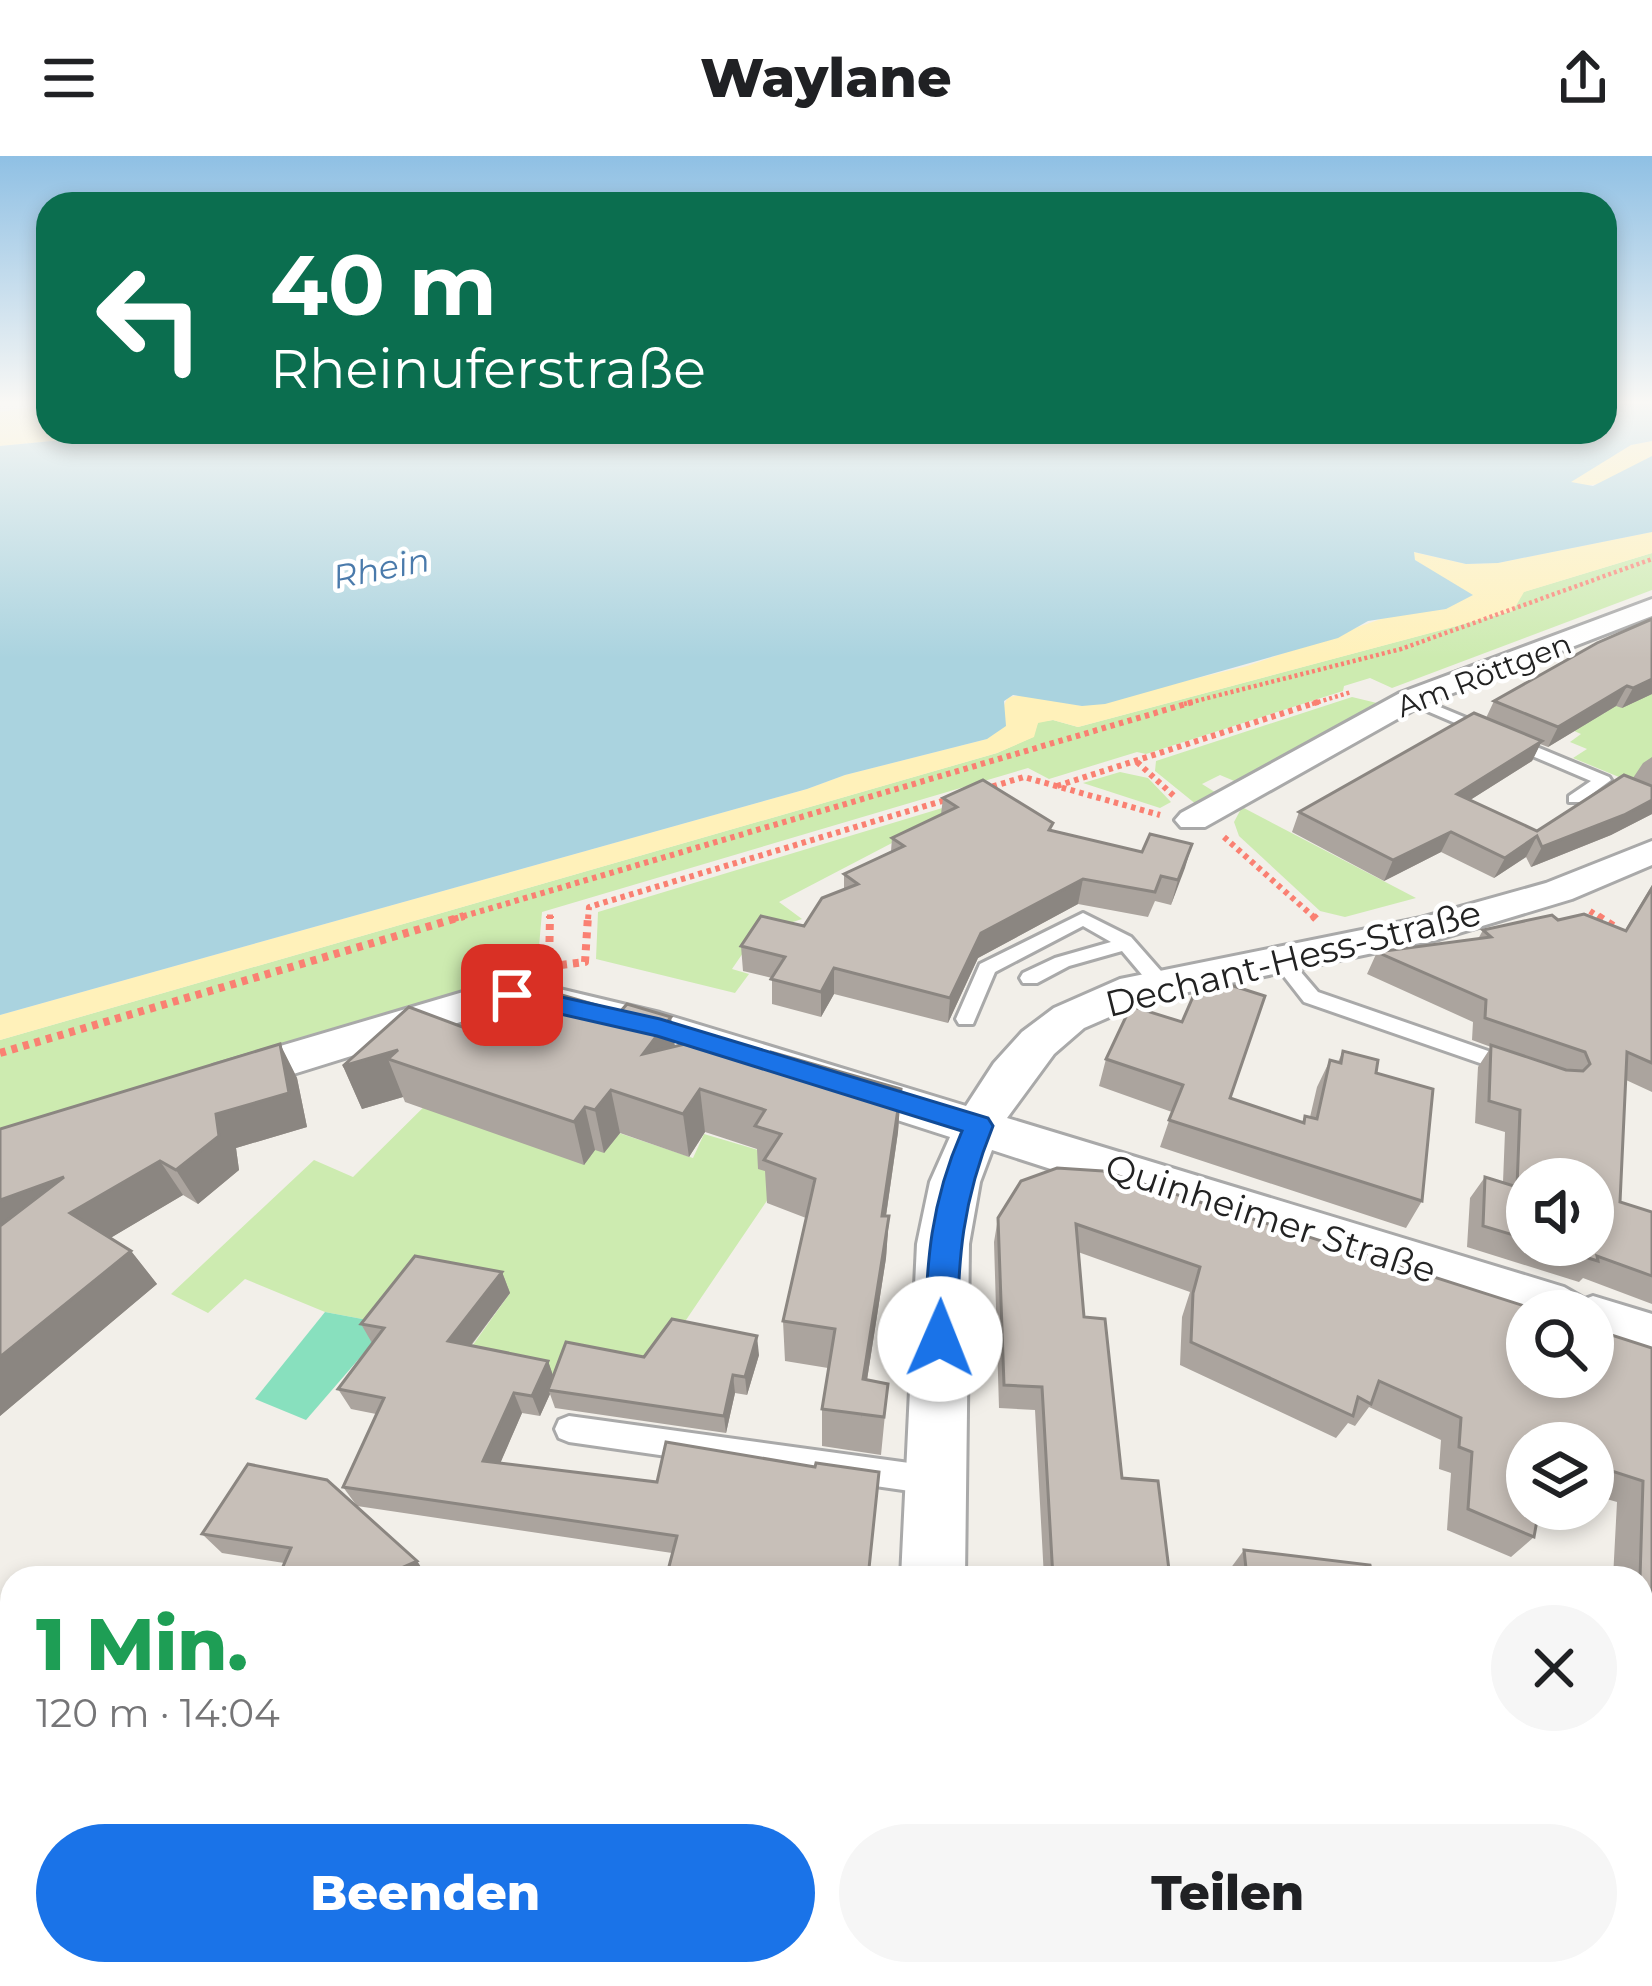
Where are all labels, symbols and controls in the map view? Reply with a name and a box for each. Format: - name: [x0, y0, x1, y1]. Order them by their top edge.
- icon: menu: [36, 45, 102, 111]
- text: Waylane: [700, 45, 952, 111]
- icon: share: [1550, 45, 1616, 111]
- text: 40 m: [270, 234, 497, 336]
- icon: left: [72, 240, 228, 396]
- text: Rheinuferstraße: [270, 336, 706, 402]
- water label: Rhein: [329, 539, 433, 597]
- street label: Am Röttgen: [1391, 625, 1577, 725]
- street label: Dechant-Hess-Straße: [1101, 890, 1485, 1026]
- pin: [461, 944, 563, 1046]
- icon: arrive: [479, 962, 545, 1028]
- street label: Quinheimer Straße: [1100, 1144, 1442, 1292]
- map controls: [1506, 1158, 1614, 1530]
- button: sound: [1506, 1158, 1614, 1266]
- position arrow: [877, 1276, 1003, 1402]
- button: search: [1506, 1290, 1614, 1398]
- button: layers: [1506, 1422, 1614, 1530]
- text: 1 Min.: [36, 1600, 248, 1688]
- button: close: [1491, 1605, 1617, 1731]
- text: 120 m · 14:04: [36, 1689, 280, 1737]
- button: Beenden: [36, 1824, 815, 1962]
- button: Teilen: [839, 1824, 1617, 1962]

